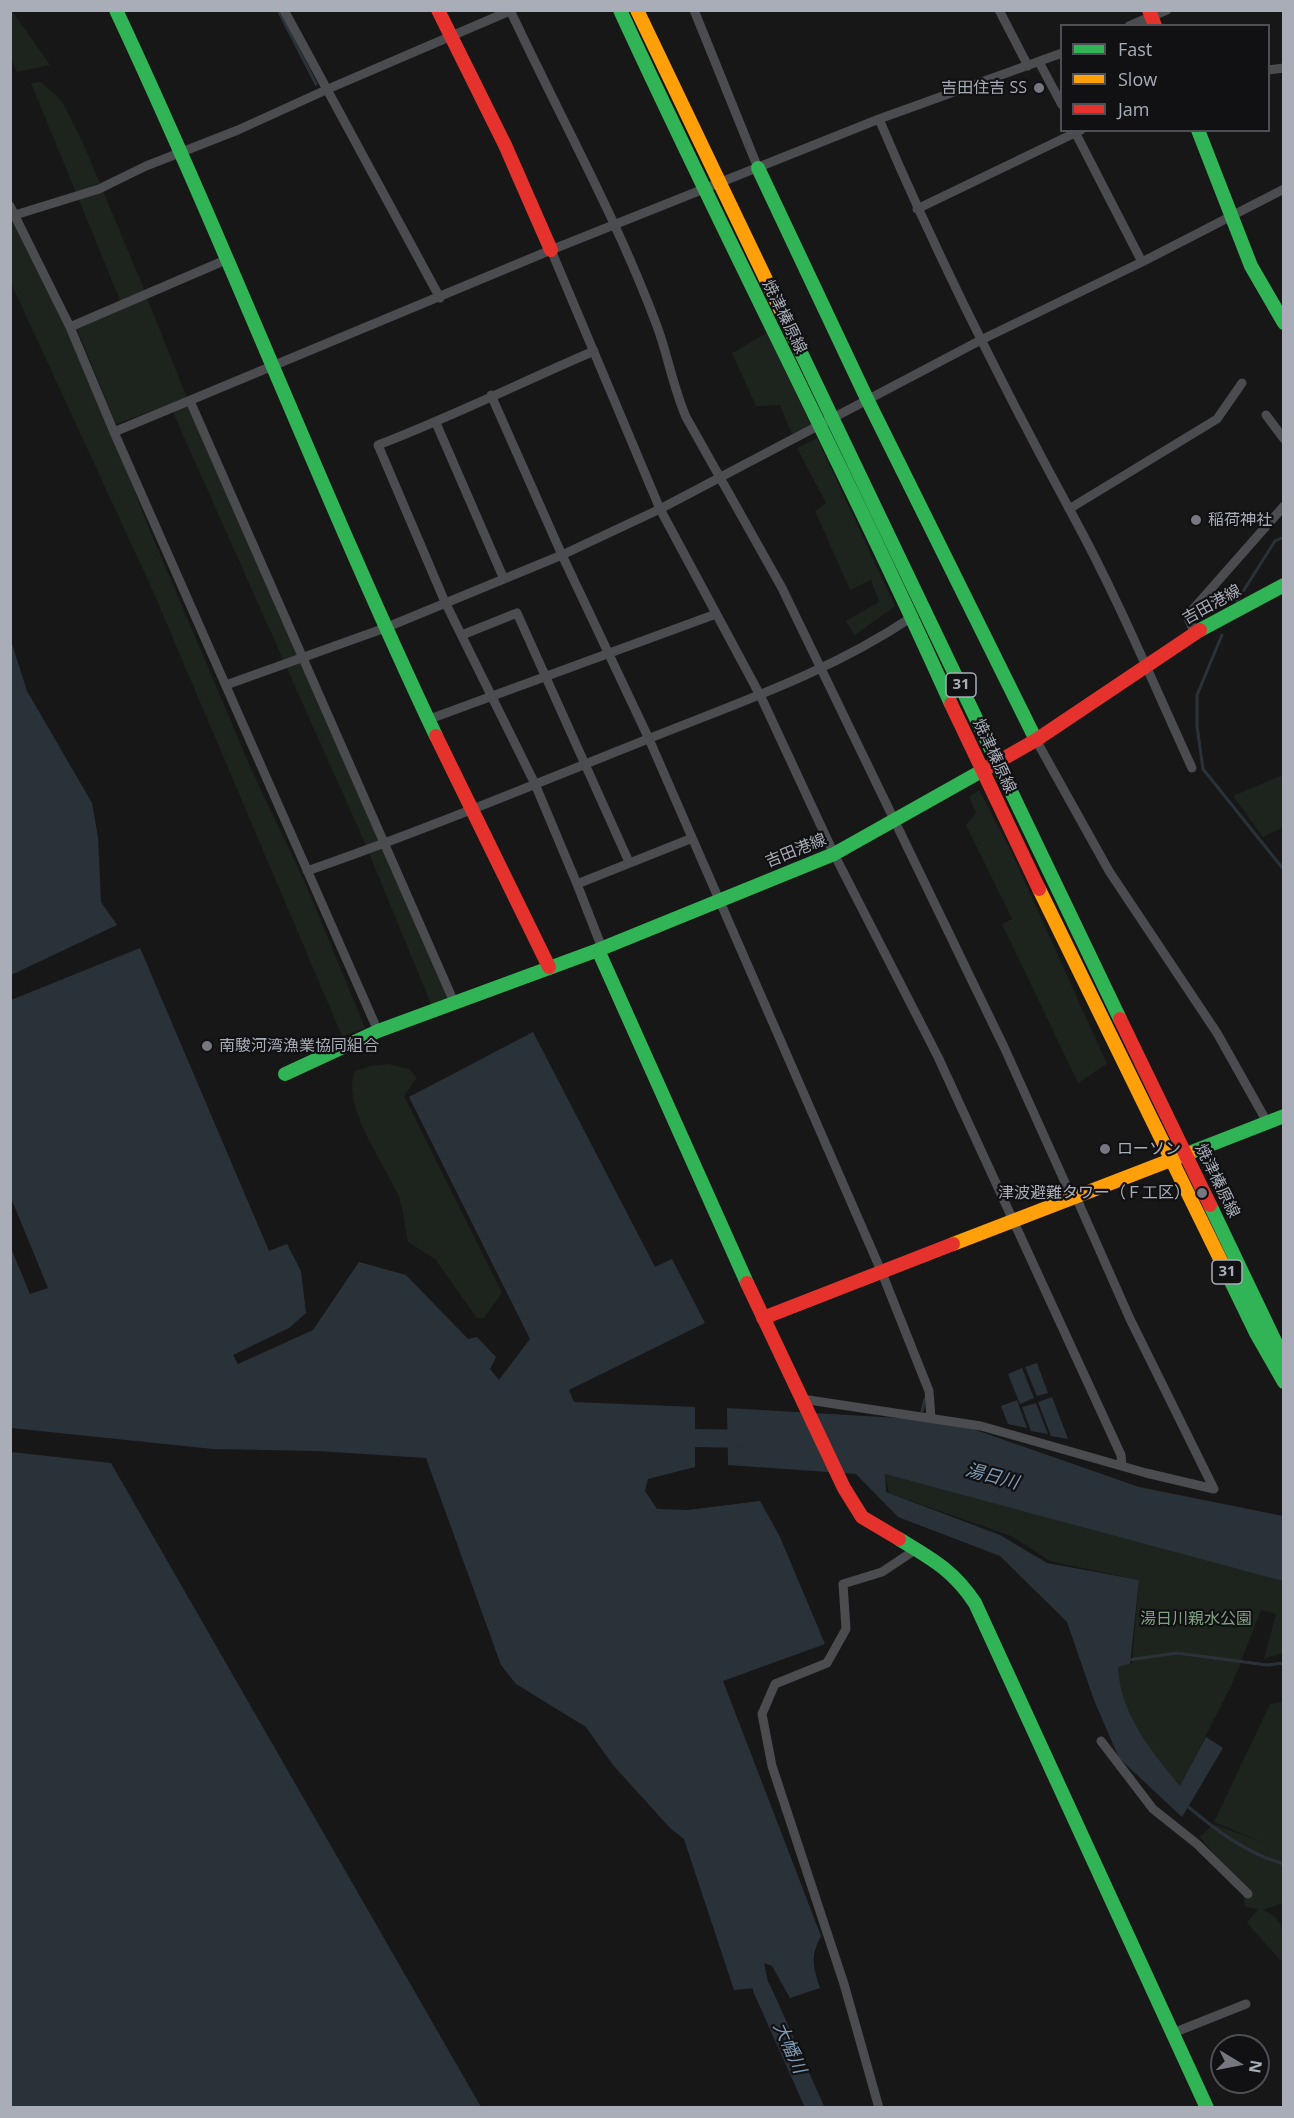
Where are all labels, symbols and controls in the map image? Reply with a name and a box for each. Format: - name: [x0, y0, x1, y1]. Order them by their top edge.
- legend: [1060, 24, 1270, 132]
- text: Fast: [1118, 37, 1152, 61]
- text: Slow: [1118, 67, 1157, 91]
- place label: 吉田住吉 SS: [941, 78, 1027, 98]
- marker: 吉田住吉 SS: [1032, 81, 1046, 95]
- text: Jam: [1118, 97, 1150, 121]
- street label: 焼津榛原線: [758, 277, 810, 357]
- place label: 稲荷神社: [1208, 510, 1272, 530]
- marker: 稲荷神社: [1189, 513, 1203, 527]
- street label: 吉田港線: [1179, 581, 1245, 629]
- road number: 31: [946, 673, 976, 697]
- street label: 焼津榛原線: [968, 716, 1020, 796]
- street label: 吉田港線: [763, 830, 829, 872]
- place label: 南駿河湾漁業協同組合: [219, 1036, 379, 1056]
- marker: 南駿河湾漁業協同組合: [200, 1039, 214, 1053]
- place label: ローソン: [1117, 1139, 1181, 1159]
- street label: 焼津榛原線: [1191, 1141, 1243, 1221]
- marker: ローソン: [1098, 1142, 1112, 1156]
- place label: 津波避難タワー（Ｆ工区）: [998, 1183, 1190, 1203]
- marker: 津波避難タワー（Ｆ工区）: [1195, 1186, 1209, 1200]
- road number: 31: [1212, 1260, 1242, 1284]
- water label: 湯日川: [963, 1460, 1021, 1494]
- park label: 湯日川親水公園: [1140, 1609, 1252, 1629]
- water label: 大幡川: [768, 2019, 810, 2077]
- north arrow: [1210, 2034, 1270, 2094]
- text: N: [1244, 2058, 1268, 2075]

